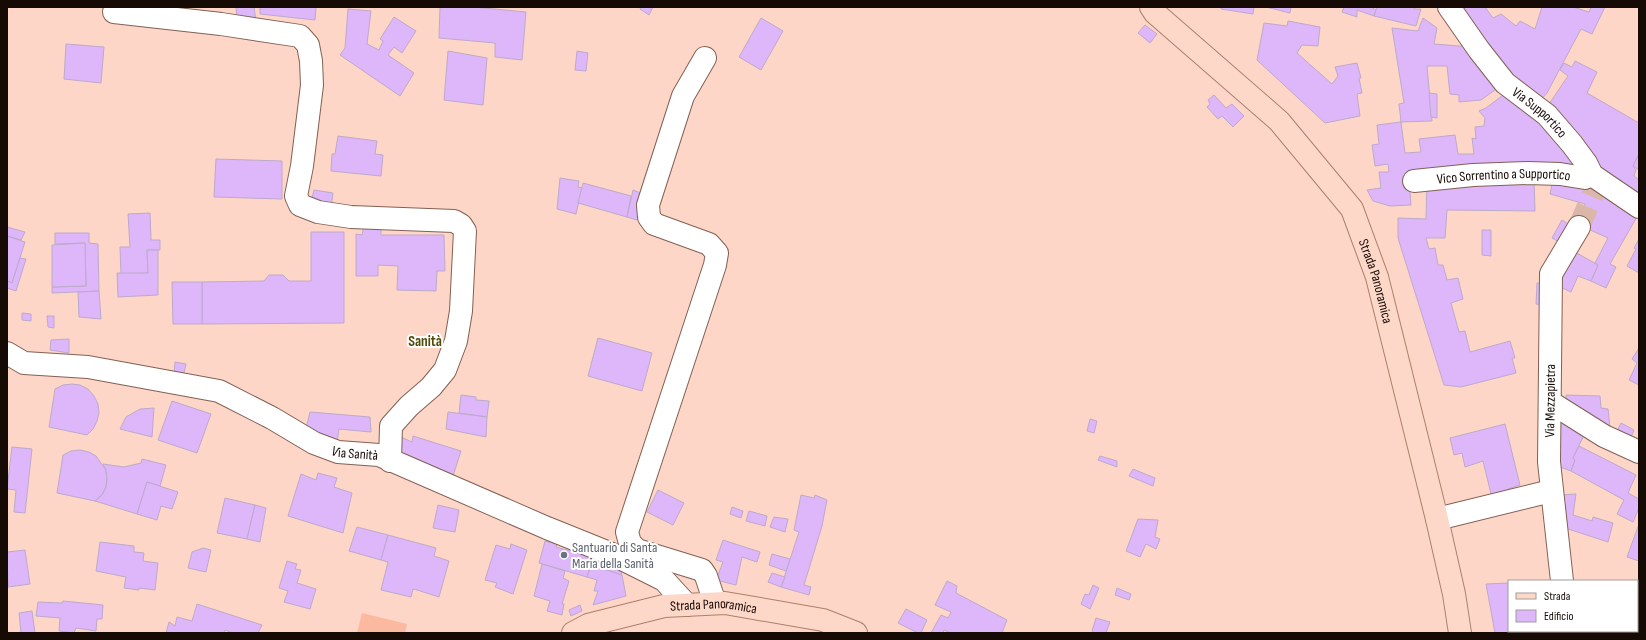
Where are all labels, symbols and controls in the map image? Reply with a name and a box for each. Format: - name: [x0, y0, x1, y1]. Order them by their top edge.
- street label: Via Supportico: [1509, 83, 1571, 141]
- street label: Vico Sorrentino a Supportico: [1436, 164, 1572, 187]
- street label: Strada Panoramica: [1355, 236, 1397, 325]
- district label: Sanità: [408, 332, 442, 351]
- street label: Via Mezzapietra: [1541, 364, 1559, 438]
- street label: Via Sanità: [329, 442, 379, 463]
- place label: Santuario di Santa Maria della Sanità: [572, 539, 657, 572]
- marker: Santuario di Santa Maria della Sanità: [559, 550, 569, 560]
- legend: [1508, 580, 1638, 632]
- text: Strada: [1544, 589, 1571, 604]
- street label: Strada Panoramica: [669, 594, 758, 617]
- text: Edificio: [1544, 609, 1573, 624]

